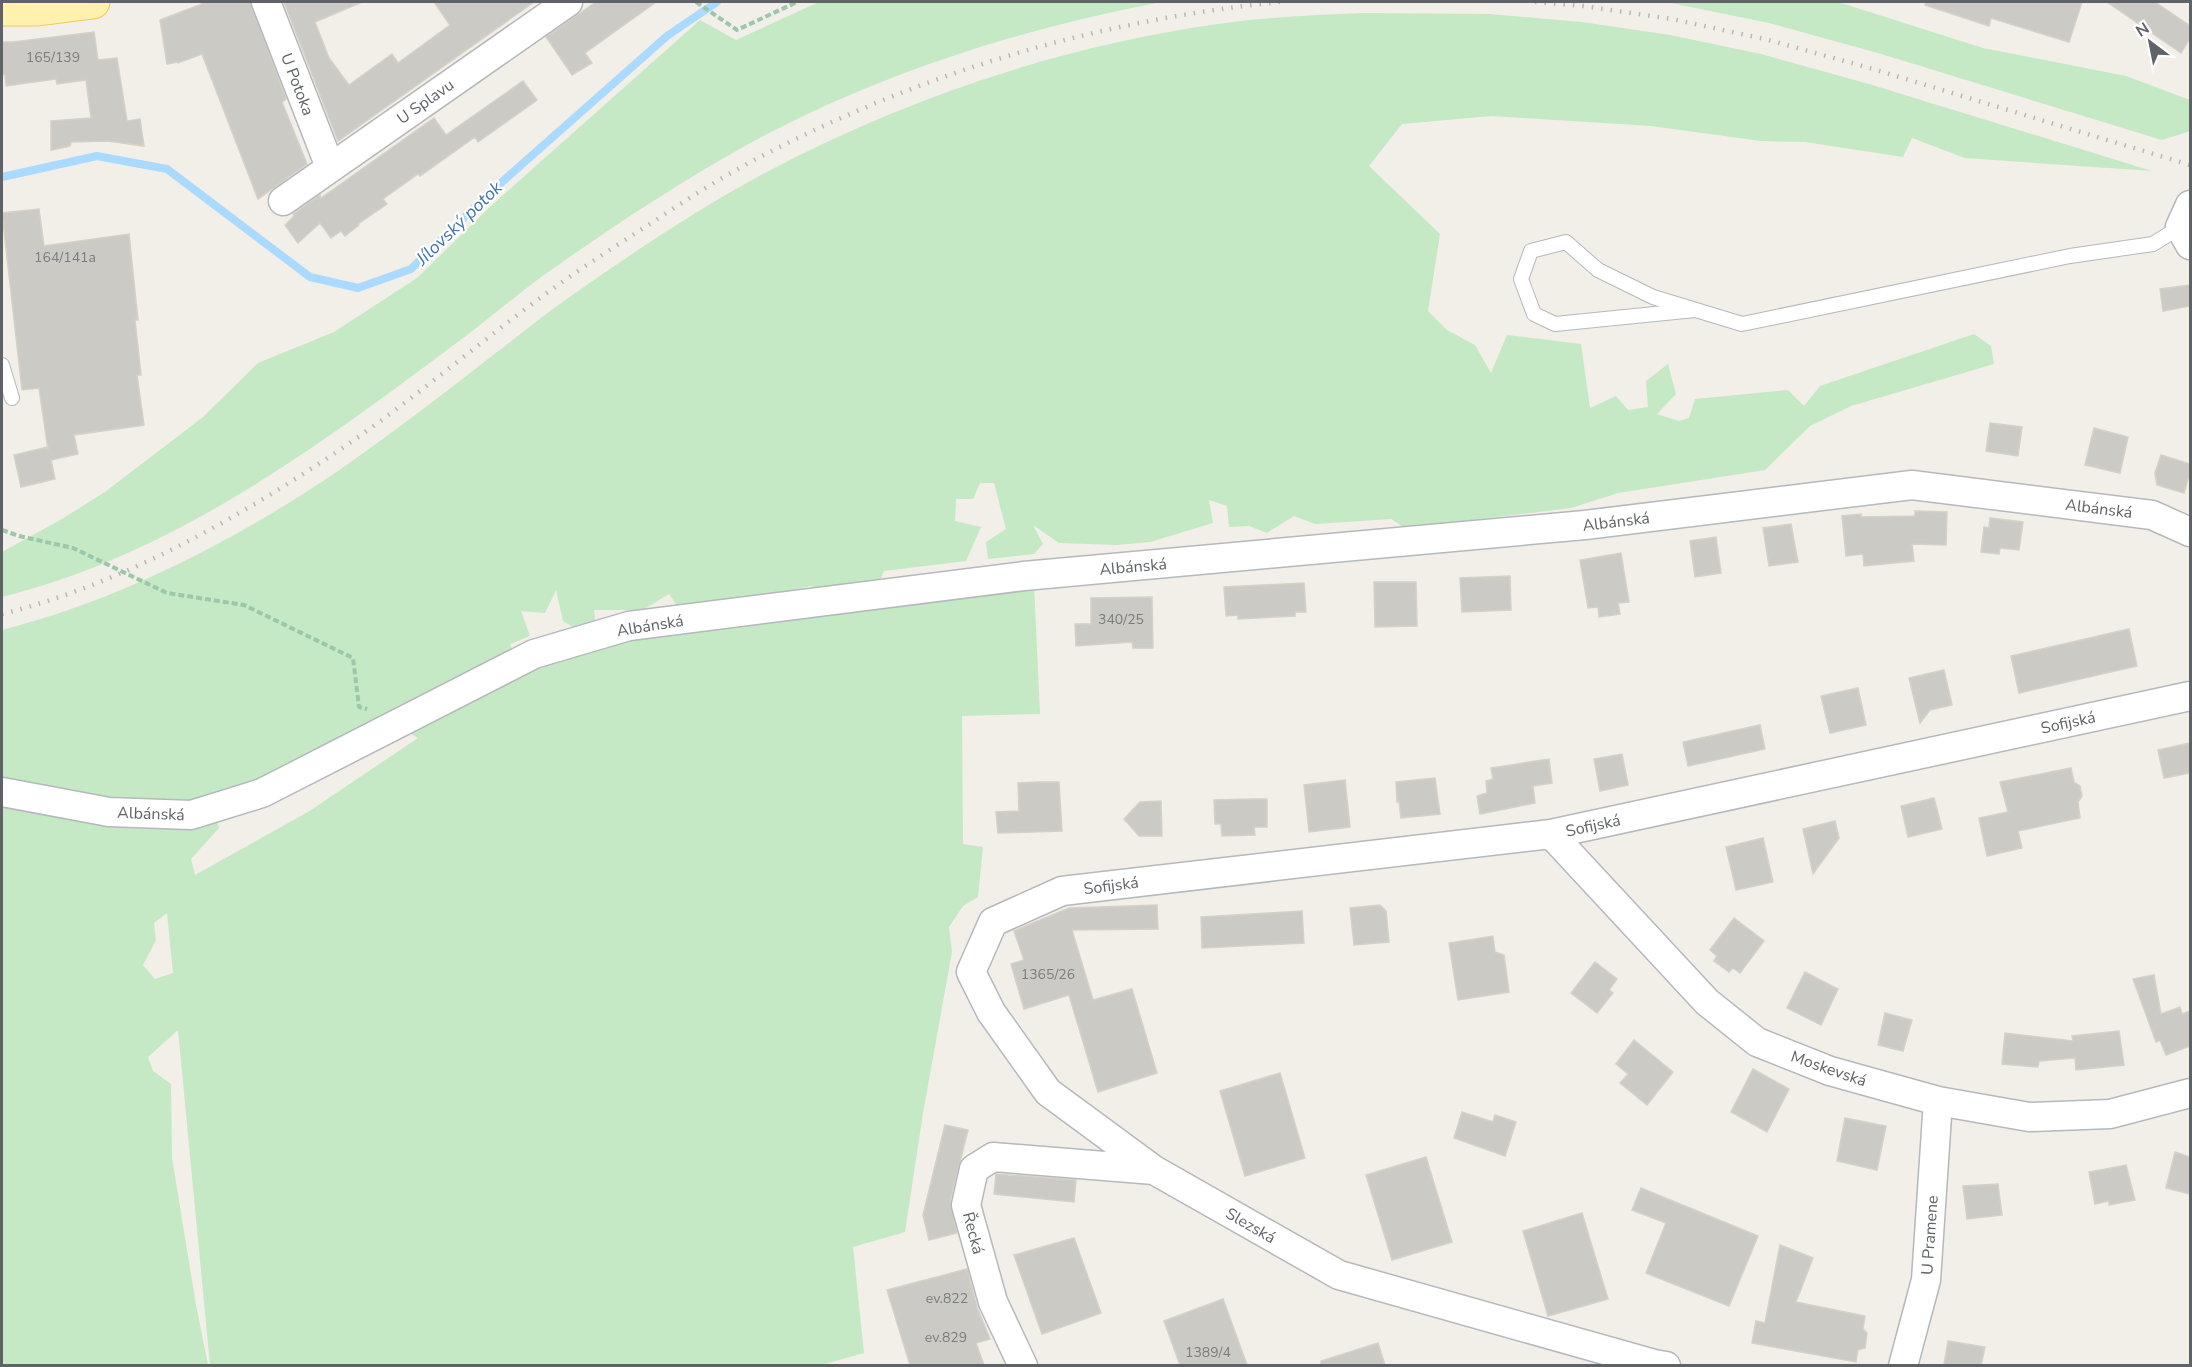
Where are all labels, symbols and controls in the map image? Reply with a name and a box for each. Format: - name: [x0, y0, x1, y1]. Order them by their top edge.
- north arrow: [2120, 12, 2180, 72]
- text: N: [2132, 18, 2153, 43]
- house number: 165/139: [26, 48, 80, 67]
- street label: U Potoka: [275, 50, 319, 119]
- street label: U Splavu: [393, 74, 459, 130]
- water label: Jílovský potok: [410, 175, 508, 271]
- house number: 164/141a: [34, 248, 96, 267]
- street label: Albánská: [2064, 494, 2134, 524]
- street label: Albánská: [1581, 507, 1651, 537]
- street label: Albánská: [1099, 553, 1168, 581]
- street label: Albánská: [615, 610, 685, 642]
- house number: 340/25: [1098, 610, 1144, 629]
- street label: Sofijská: [2039, 706, 2098, 740]
- street label: Albánská: [117, 802, 185, 826]
- street label: Sofijská: [1564, 809, 1623, 843]
- street label: Sofijská: [1082, 872, 1140, 900]
- house number: 1365/26: [1021, 965, 1075, 984]
- street label: Moskevská: [1788, 1046, 1869, 1092]
- street label: U Pramene: [1916, 1195, 1944, 1276]
- street label: Slezská: [1221, 1203, 1280, 1249]
- street label: Řecká: [957, 1210, 989, 1257]
- house number: ev.822: [926, 1289, 968, 1308]
- house number: ev.829: [925, 1328, 967, 1347]
- house number: 1389/4: [1185, 1343, 1231, 1362]

